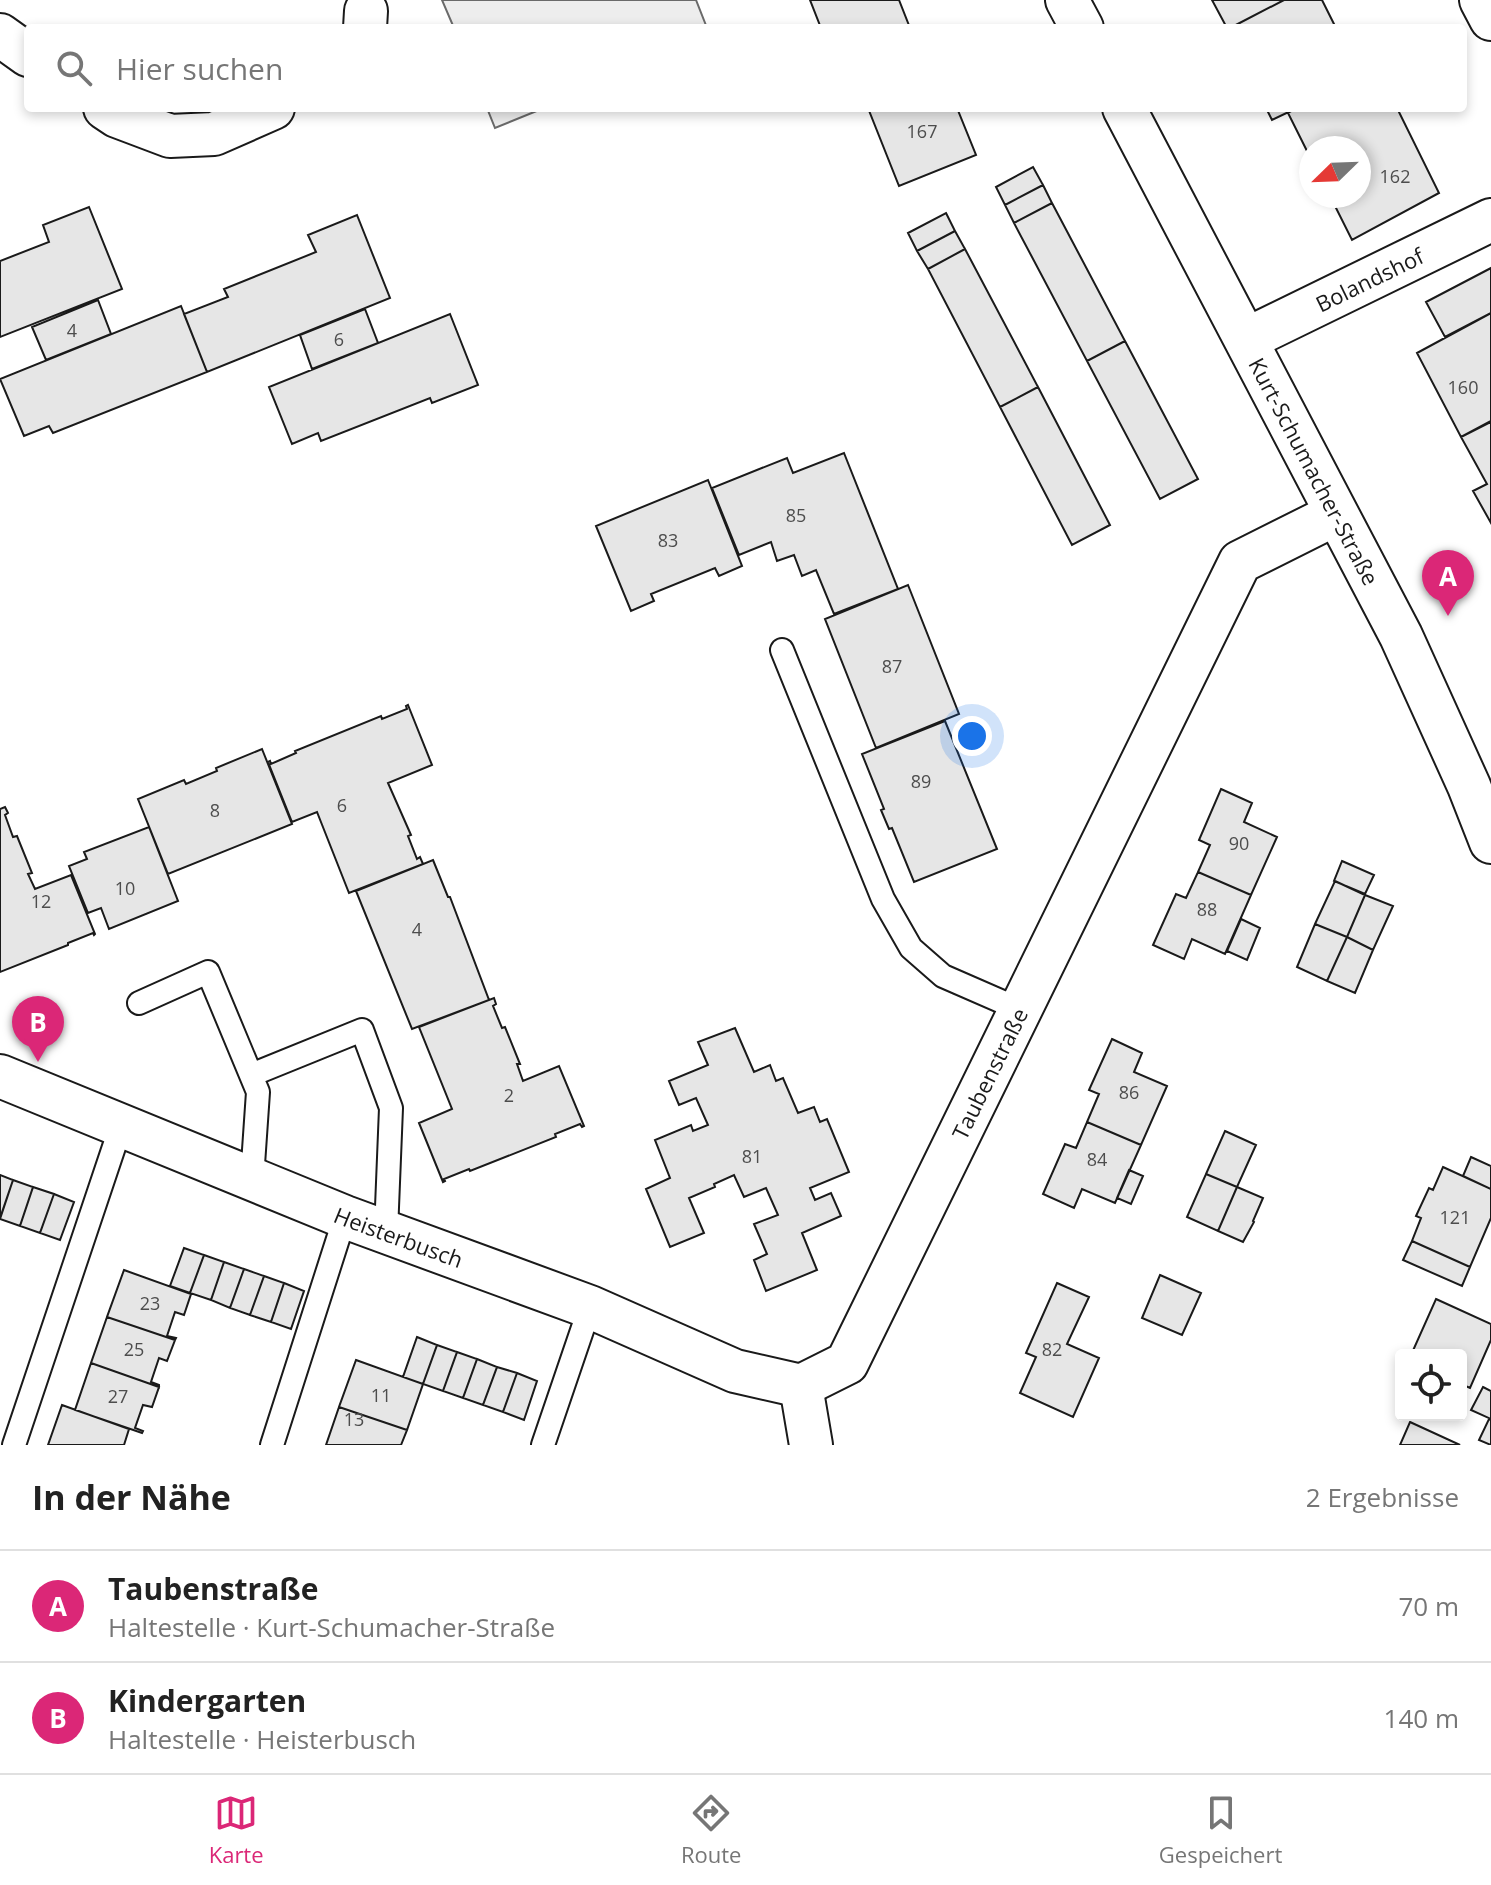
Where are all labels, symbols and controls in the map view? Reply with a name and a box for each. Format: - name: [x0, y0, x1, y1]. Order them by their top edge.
- search box: [24, 24, 1467, 112]
- icon: search: [52, 46, 96, 90]
- text: Hier suchen: [116, 48, 283, 89]
- house number: 167: [907, 119, 937, 143]
- north arrow: [1299, 136, 1371, 208]
- house number: 162: [1380, 164, 1410, 188]
- street label: Bolandshof: [1310, 240, 1430, 318]
- house number: 4: [67, 318, 77, 342]
- house number: 6: [334, 327, 344, 351]
- street label: Kurt-Schumacher-Straße: [1242, 352, 1386, 590]
- house number: 160: [1448, 375, 1478, 399]
- house number: 85: [786, 503, 806, 527]
- house number: 83: [658, 528, 678, 552]
- pin: A: [1422, 550, 1474, 616]
- house number: 87: [882, 654, 902, 678]
- your location: [952, 716, 992, 756]
- house number: 89: [911, 769, 931, 793]
- house number: 6: [337, 793, 347, 817]
- house number: 8: [210, 798, 220, 822]
- house number: 90: [1229, 831, 1249, 855]
- house number: 10: [115, 876, 135, 900]
- house number: 12: [31, 889, 51, 913]
- house number: 88: [1197, 897, 1217, 921]
- house number: 4: [412, 917, 422, 941]
- pin: B: [12, 996, 64, 1062]
- street label: Taubenstraße: [944, 1003, 1034, 1144]
- house number: 86: [1119, 1080, 1139, 1104]
- house number: 2: [504, 1083, 514, 1107]
- house number: 81: [742, 1144, 762, 1168]
- house number: 84: [1087, 1147, 1107, 1171]
- street label: Heisterbusch: [330, 1199, 467, 1274]
- house number: 121: [1440, 1205, 1470, 1229]
- house number: 23: [140, 1291, 160, 1315]
- house number: 25: [124, 1337, 144, 1361]
- house number: 82: [1042, 1337, 1062, 1361]
- map controls: [1395, 1349, 1467, 1421]
- button: locate: [1395, 1349, 1467, 1421]
- house number: 11: [371, 1383, 391, 1407]
- house number: 27: [108, 1384, 128, 1408]
- house number: 13: [344, 1407, 364, 1431]
- text: In der Nähe: [32, 1474, 231, 1520]
- text: 2 Ergebnisse: [1306, 1479, 1459, 1515]
- text: Taubenstraße: [108, 1568, 318, 1609]
- text: A: [49, 1588, 67, 1624]
- text: 70 m: [1398, 1588, 1459, 1624]
- text: Haltestelle · Kurt-Schumacher-Straße: [108, 1609, 555, 1645]
- text: Kindergarten: [108, 1680, 306, 1721]
- text: B: [49, 1700, 67, 1736]
- text: 140 m: [1384, 1700, 1459, 1736]
- text: Haltestelle · Heisterbusch: [108, 1721, 416, 1757]
- tab: Karte: [209, 1791, 264, 1869]
- tab: Route: [681, 1791, 741, 1869]
- tab: Gespeichert: [1159, 1791, 1282, 1869]

